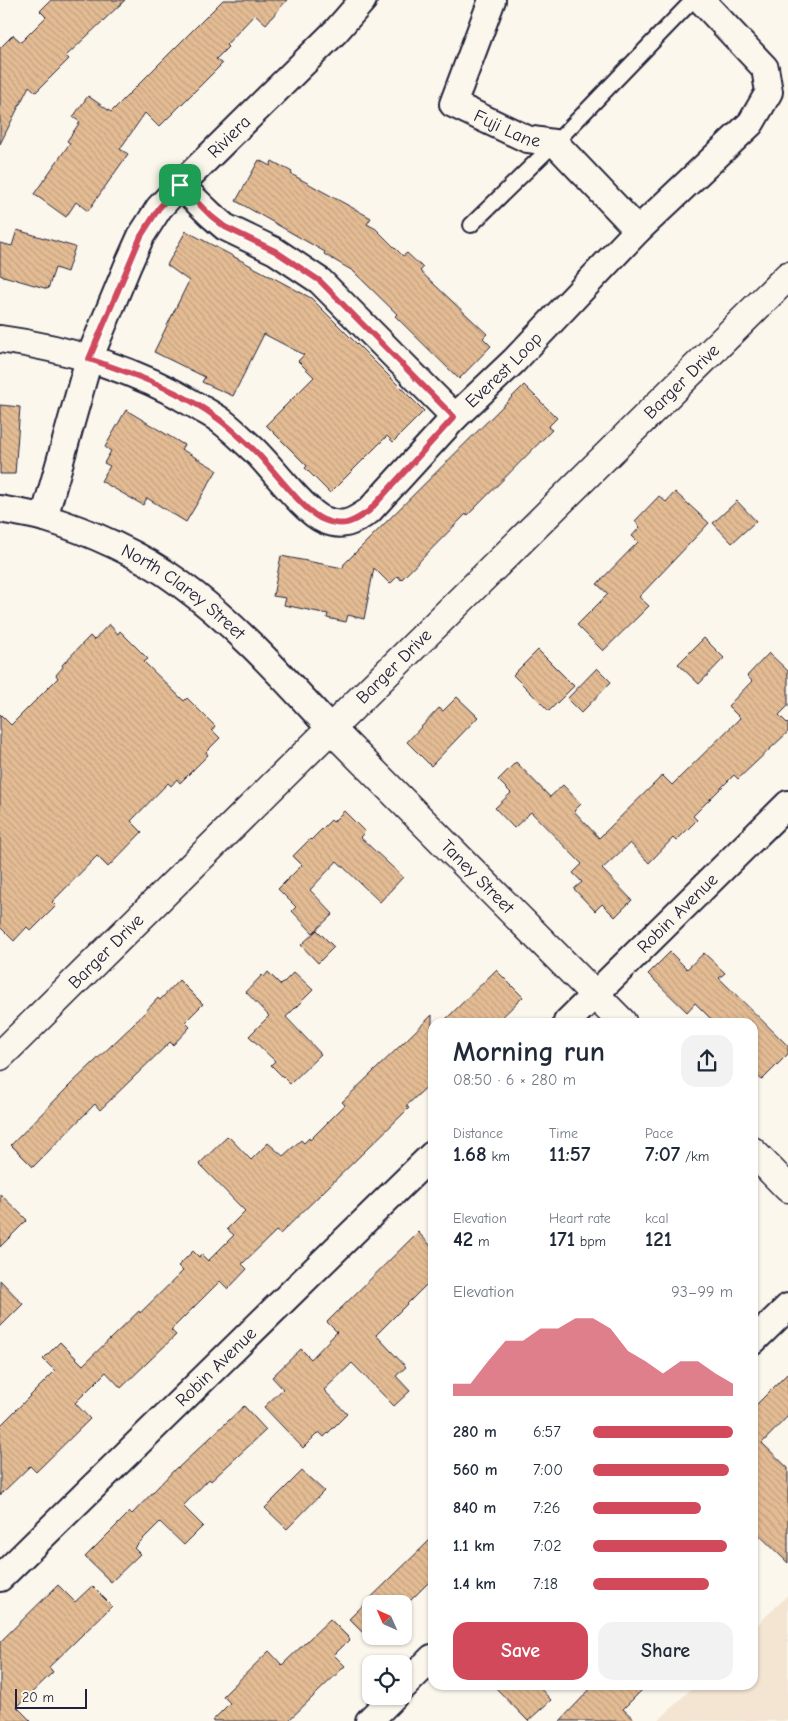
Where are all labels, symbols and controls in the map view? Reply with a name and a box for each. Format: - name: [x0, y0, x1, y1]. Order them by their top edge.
- street label: Fuji Lane: [471, 105, 542, 151]
- street label: Riviera: [203, 111, 255, 162]
- pin: [159, 164, 201, 206]
- icon: arrive: [166, 171, 194, 199]
- street label: Everest Loop: [461, 328, 546, 412]
- street label: Barger Drive: [639, 340, 724, 423]
- street label: North Clarey Street: [118, 540, 250, 644]
- street label: Barger Drive: [352, 624, 436, 708]
- street label: Taney Street: [437, 835, 519, 918]
- street label: Robin Avenue: [633, 869, 722, 957]
- street label: Barger Drive: [64, 909, 148, 993]
- button: share: [681, 1035, 733, 1087]
- text: Morning run: [453, 1036, 605, 1068]
- text: 08:50 · 6 × 280 m: [453, 1071, 576, 1089]
- text: Distance: [453, 1125, 503, 1142]
- text: Time: [549, 1125, 578, 1142]
- text: Pace: [645, 1125, 673, 1142]
- text: 1.68: [453, 1142, 487, 1166]
- text: 11:57: [549, 1142, 590, 1166]
- text: 7:07: [645, 1142, 680, 1166]
- text: km: [487, 1148, 510, 1165]
- text: /km: [680, 1148, 709, 1165]
- text: Elevation: [453, 1210, 507, 1227]
- text: Heart rate: [549, 1210, 611, 1227]
- text: kcal: [645, 1210, 669, 1227]
- text: 42: [453, 1227, 473, 1251]
- text: 171: [549, 1227, 575, 1251]
- text: 121: [645, 1227, 672, 1251]
- text: m: [473, 1233, 490, 1250]
- text: bpm: [575, 1233, 606, 1250]
- text: Elevation: [453, 1283, 514, 1301]
- text: 93–99 m: [671, 1283, 733, 1301]
- street label: Robin Avenue: [171, 1323, 261, 1411]
- text: 280 m: [453, 1423, 497, 1441]
- text: 6:57: [533, 1423, 561, 1441]
- text: 560 m: [453, 1461, 497, 1479]
- text: 7:00: [533, 1461, 563, 1479]
- text: 840 m: [453, 1499, 496, 1517]
- text: 7:26: [533, 1499, 561, 1517]
- text: 1.1 km: [453, 1537, 495, 1555]
- text: 7:02: [533, 1537, 562, 1555]
- text: 1.4 km: [453, 1575, 496, 1593]
- text: 7:18: [533, 1575, 558, 1593]
- north arrow: [362, 1595, 412, 1645]
- map controls: [362, 1595, 412, 1705]
- button: Save: [453, 1622, 588, 1680]
- button: Share: [598, 1622, 733, 1680]
- button: locate: [362, 1655, 412, 1705]
- scale bar: [15, 1686, 88, 1709]
- text: 20 m: [22, 1689, 54, 1706]

